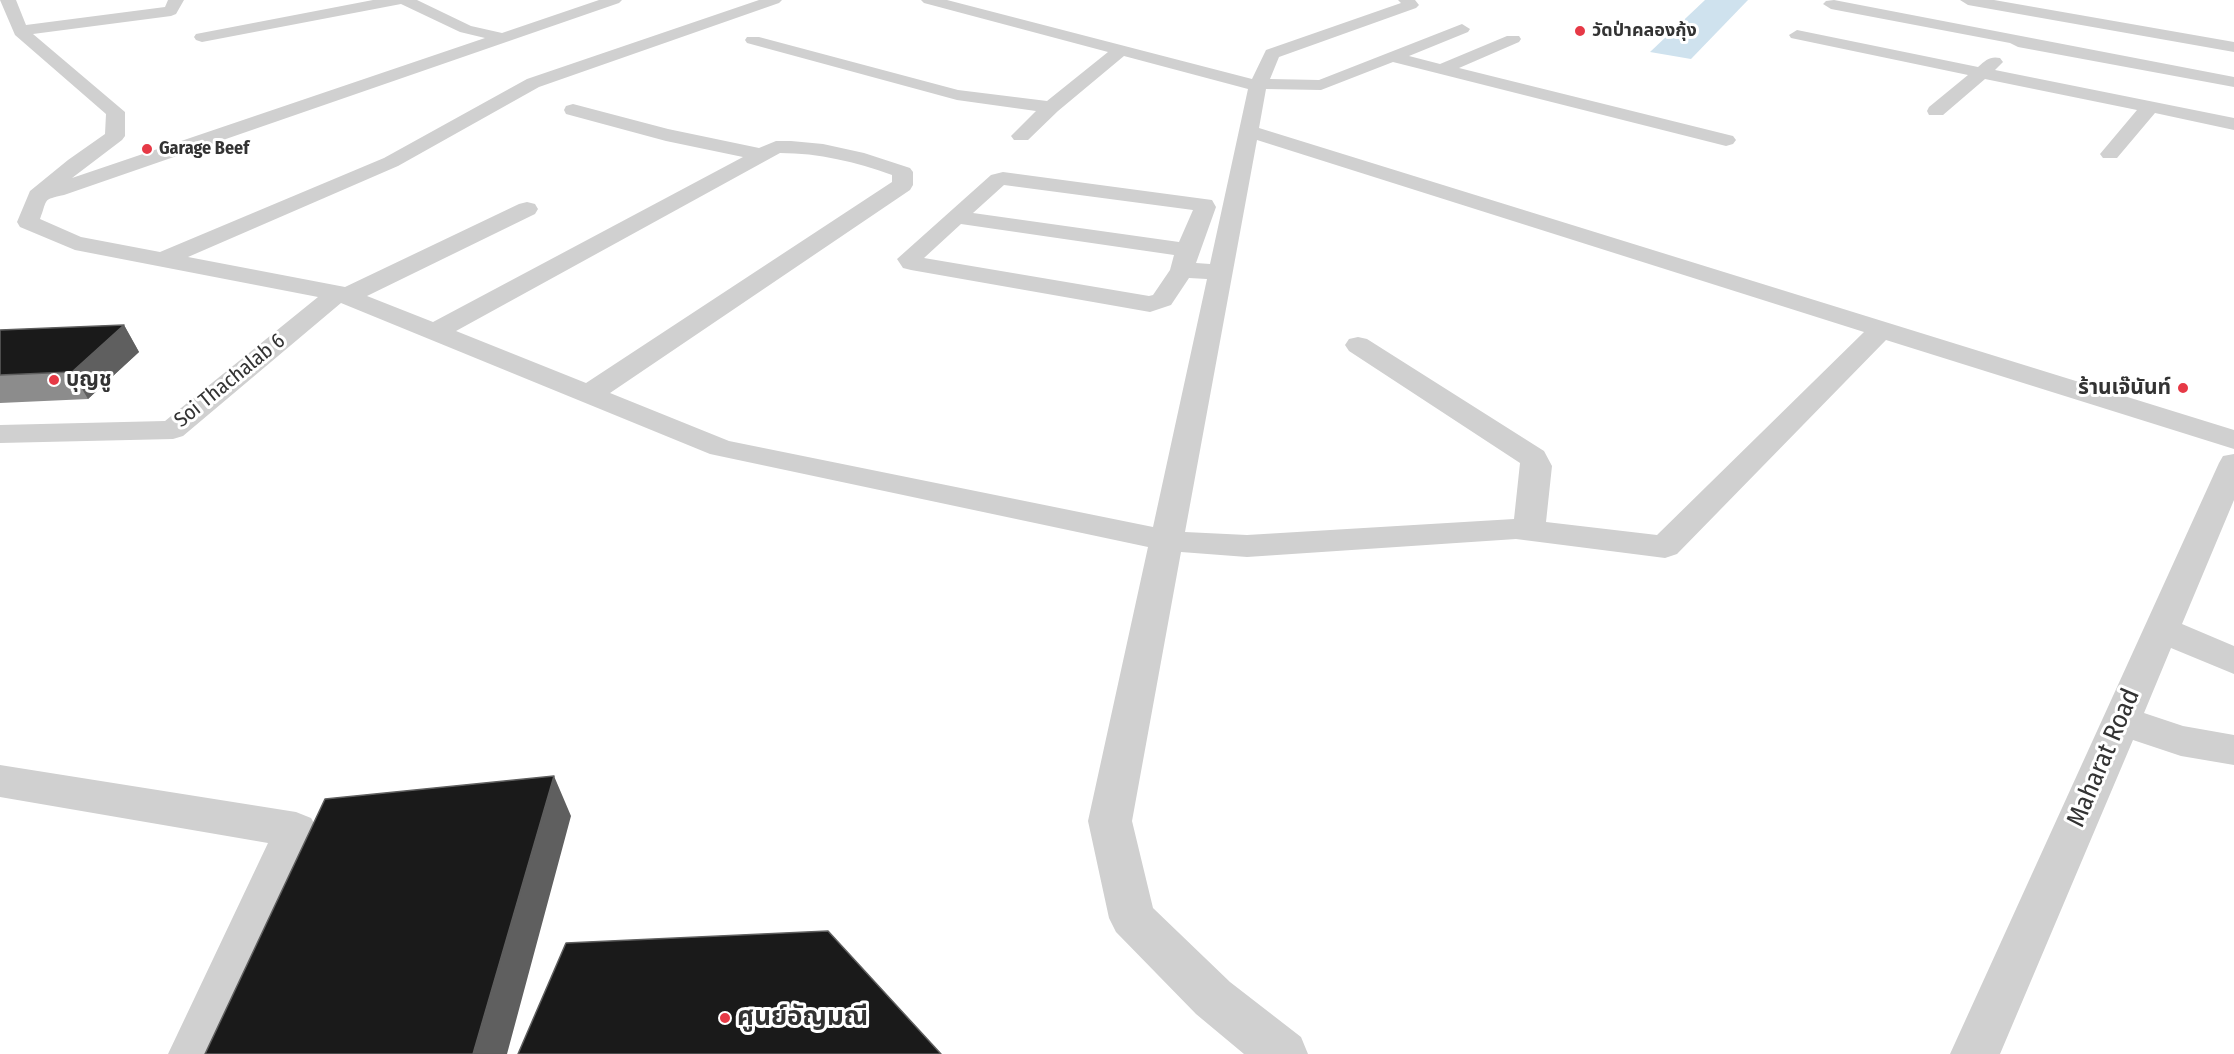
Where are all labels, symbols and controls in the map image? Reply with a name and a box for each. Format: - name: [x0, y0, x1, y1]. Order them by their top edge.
- place label: วัดป่าคลองกุ้ง: [1592, 20, 1697, 42]
- marker: วัดป่าคลองกุ้ง: [1573, 24, 1587, 38]
- place label: Garage Beef: [159, 138, 249, 160]
- marker: Garage Beef: [140, 142, 154, 156]
- street label: Soi Thachalab 6: [170, 329, 290, 433]
- place label: บุญชู: [66, 367, 112, 393]
- marker: บุญชู: [47, 373, 61, 387]
- place label: ร้านเจ๊นันท์: [2078, 375, 2171, 401]
- marker: ร้านเจ๊นันท์: [2176, 381, 2190, 395]
- street label: Maharat Road: [2061, 684, 2147, 832]
- place label: ศูนย์อัญมณี: [737, 1002, 868, 1034]
- marker: ศูนย์อัญมณี: [718, 1011, 732, 1025]

